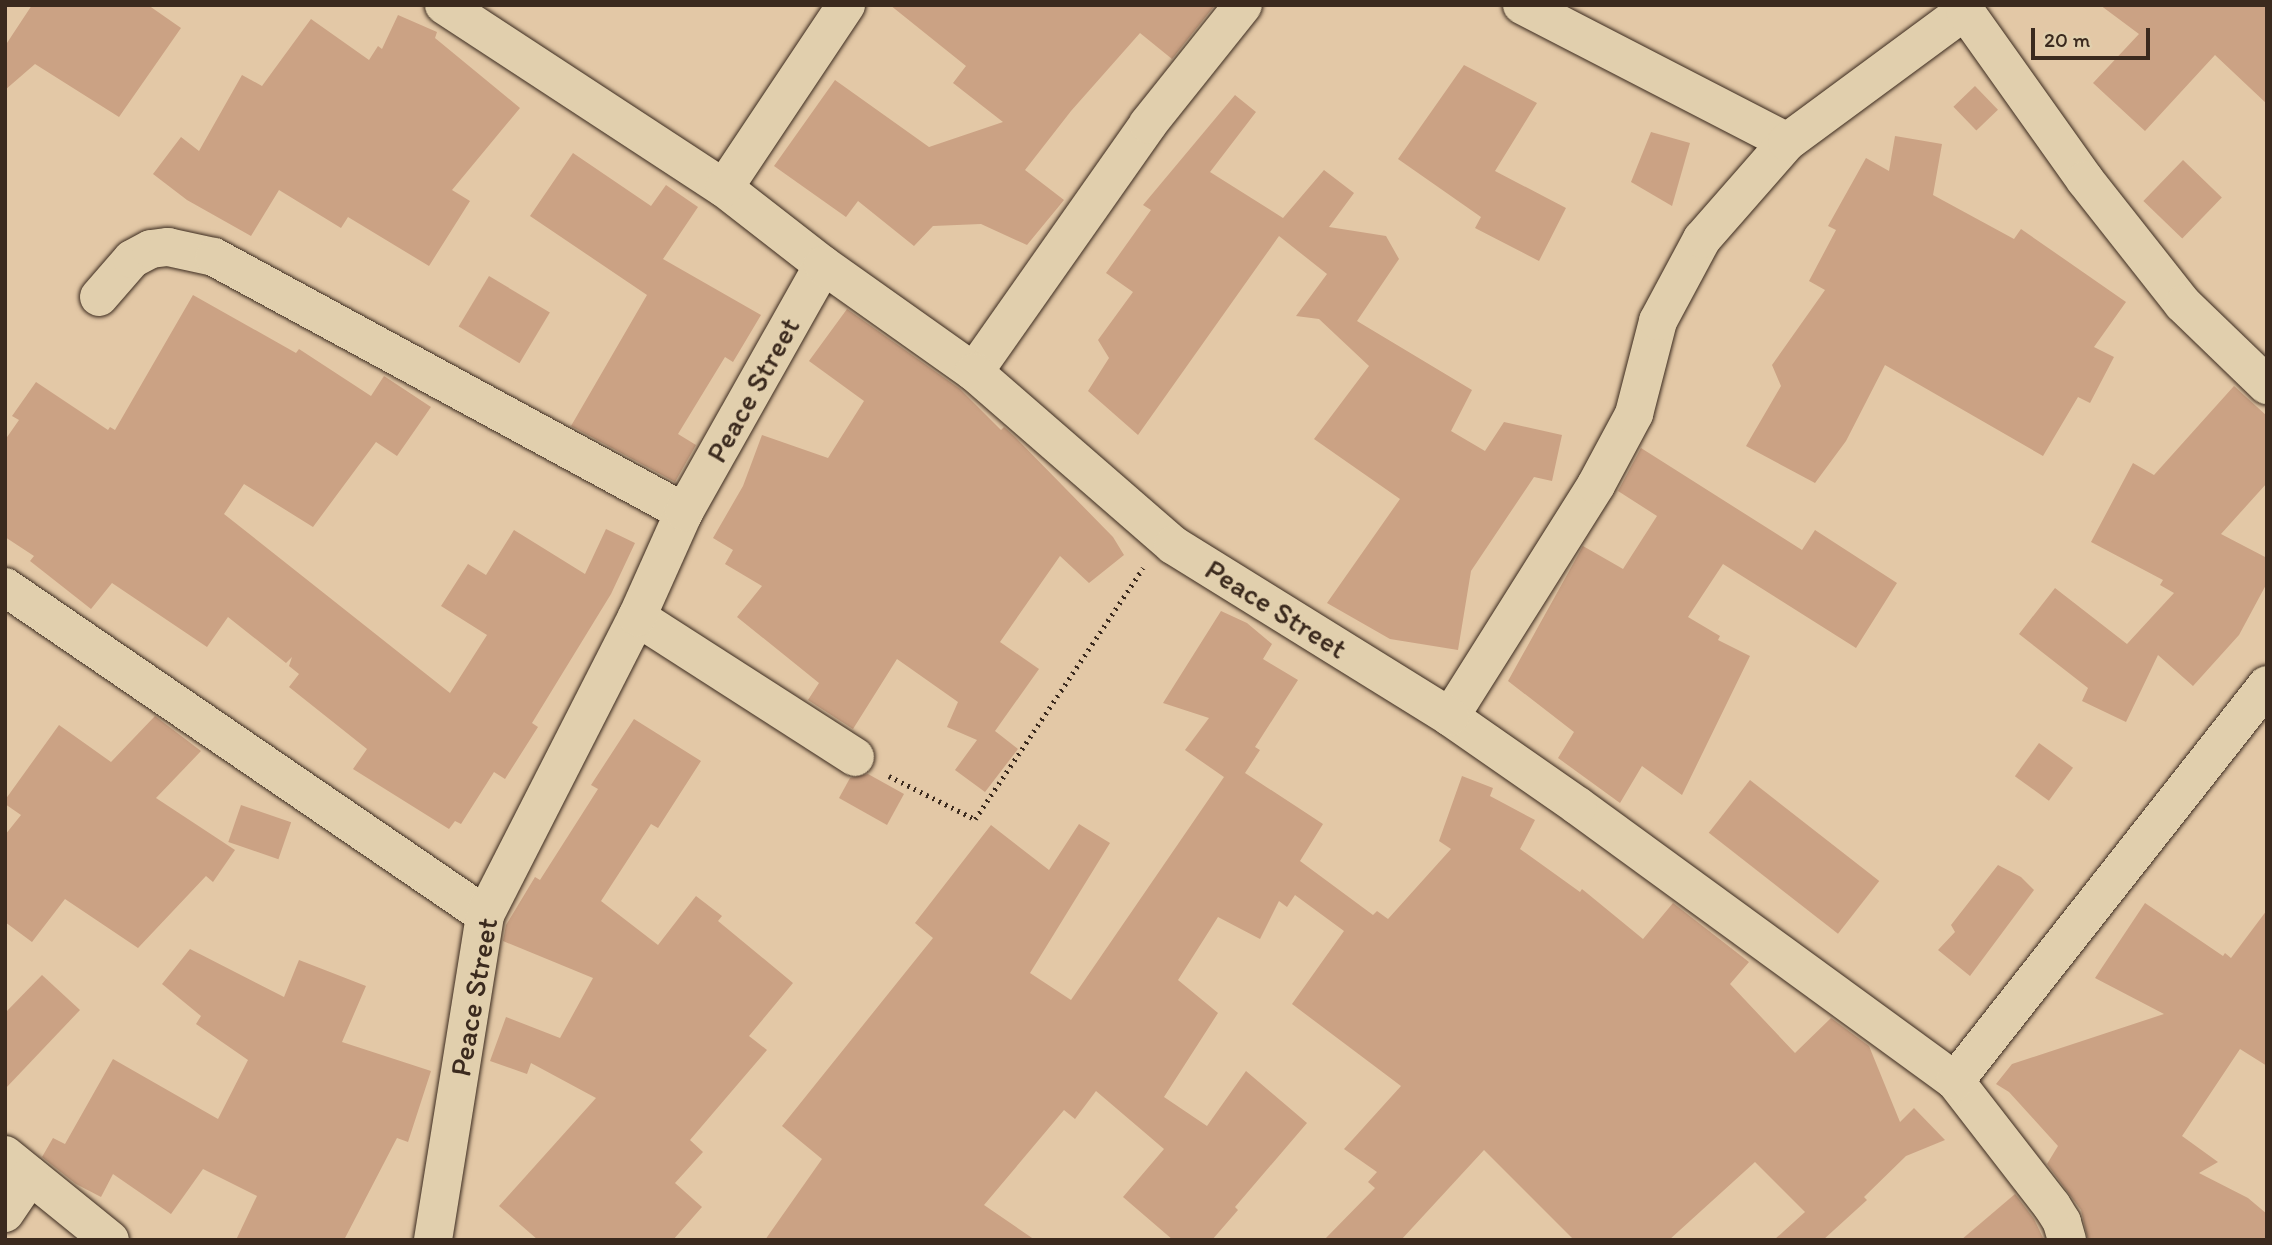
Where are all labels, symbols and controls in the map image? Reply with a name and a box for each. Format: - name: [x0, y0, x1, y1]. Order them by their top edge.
- scale bar: [2034, 14, 2153, 58]
- text: 20 m: [2044, 27, 2090, 52]
- street label: Peace Street: [699, 311, 807, 469]
- street label: Peace Street: [1199, 551, 1353, 667]
- street label: Peace Street: [442, 915, 506, 1079]

